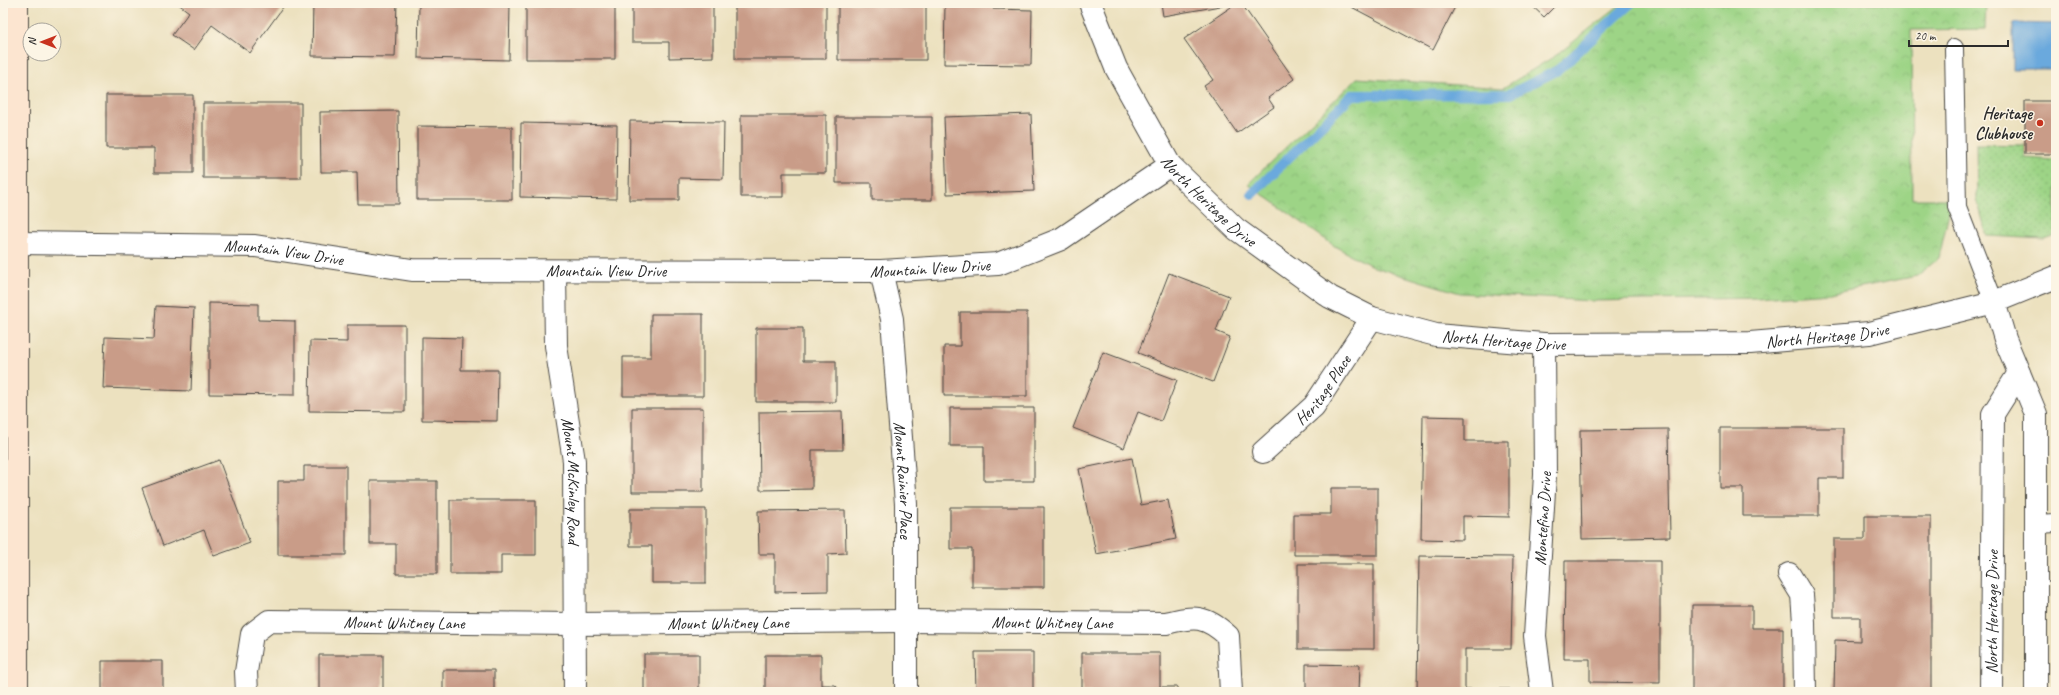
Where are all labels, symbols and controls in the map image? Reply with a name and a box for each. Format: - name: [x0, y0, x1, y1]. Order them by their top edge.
- north arrow: [22, 22, 62, 62]
- scale bar: [1909, 22, 2008, 48]
- text: 20 m: [1915, 28, 1937, 44]
- text: N: [25, 36, 39, 45]
- place label: Heritage Clubhouse: [1975, 103, 2034, 144]
- marker: Heritage Clubhouse: [2035, 118, 2045, 128]
- street label: North Heritage Drive: [1156, 152, 1262, 252]
- street label: Mountain View Drive: [224, 236, 346, 271]
- street label: Mountain View Drive: [870, 254, 992, 282]
- street label: Mountain View Drive: [546, 260, 668, 282]
- street label: North Heritage Drive: [1765, 318, 1892, 353]
- street label: North Heritage Drive: [1441, 326, 1567, 355]
- street label: Heritage Place: [1290, 350, 1357, 429]
- street label: Mount McKinley Road: [556, 416, 584, 547]
- street label: Mount Rainier Place: [889, 421, 916, 540]
- street label: Montefino Drive: [1529, 471, 1556, 566]
- street label: North Heritage Drive: [1981, 549, 2003, 674]
- street label: Mount Whitney Lane: [343, 612, 466, 634]
- street label: Mount Whitney Lane: [667, 612, 790, 634]
- street label: Mount Whitney Lane: [991, 612, 1114, 634]

